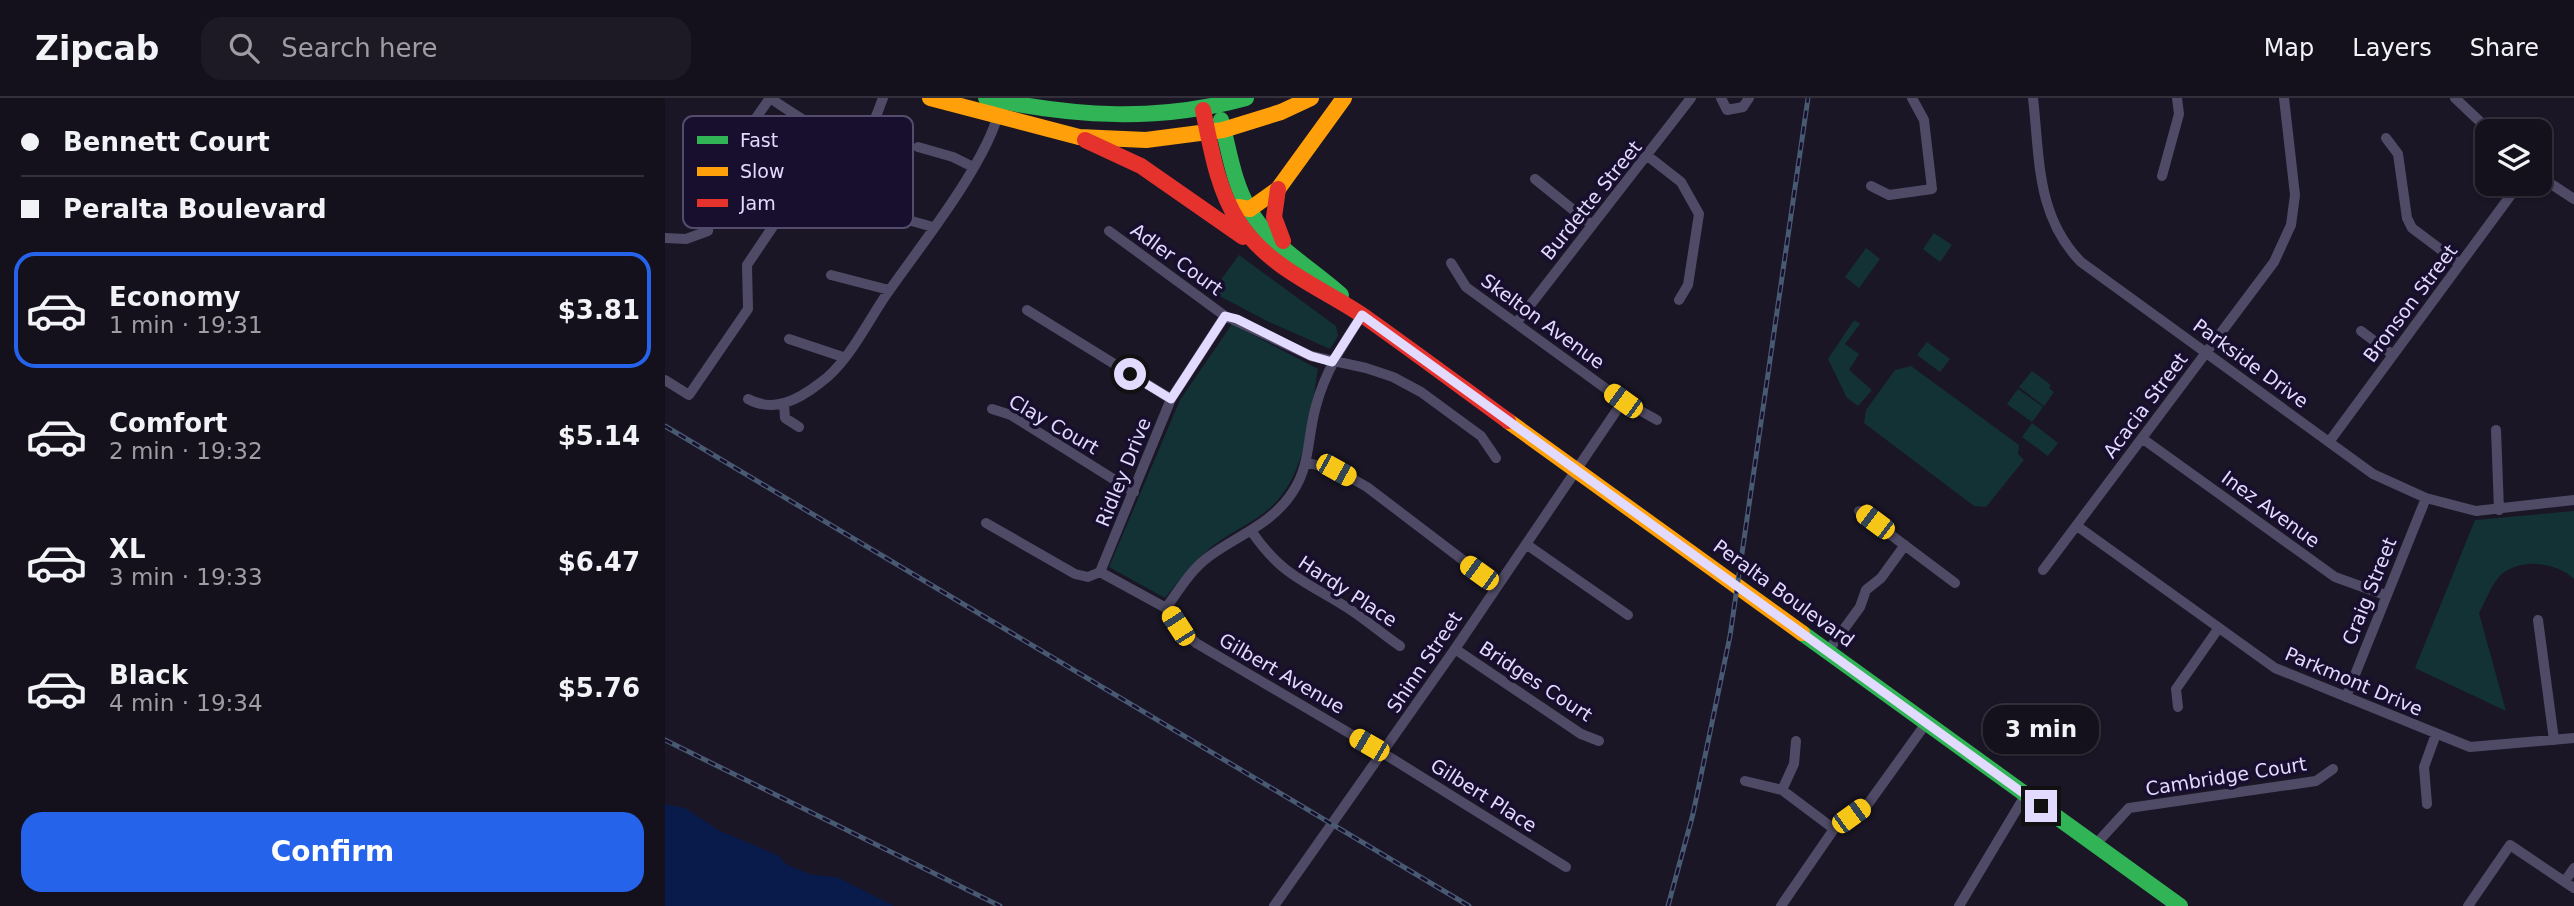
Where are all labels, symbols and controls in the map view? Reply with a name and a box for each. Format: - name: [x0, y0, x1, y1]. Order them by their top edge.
- search box: [201, 17, 691, 80]
- text: Zipcab: [35, 29, 159, 68]
- icon: search: [225, 29, 263, 67]
- text: Search here: [281, 33, 438, 63]
- text: Map: [2264, 34, 2314, 62]
- text: Layers: [2352, 34, 2432, 62]
- text: Share: [2470, 34, 2539, 62]
- legend: [683, 116, 913, 228]
- map controls: [2475, 119, 2552, 196]
- button: layers: [2475, 119, 2552, 196]
- text: Bennett Court: [63, 127, 270, 157]
- text: Fast: [740, 129, 778, 151]
- street label: Burdette Street: [1536, 136, 1646, 264]
- text: Slow: [740, 160, 785, 182]
- text: Jam: [739, 192, 776, 214]
- text: Peralta Boulevard: [63, 194, 327, 224]
- street label: Adler Court: [1127, 218, 1227, 300]
- street label: Bronson Street: [2359, 240, 2461, 366]
- street label: Skelton Avenue: [1477, 269, 1609, 373]
- icon: car: [25, 279, 88, 342]
- text: Economy: [109, 282, 240, 312]
- text: $3.81: [558, 295, 640, 325]
- text: 1 min · 19:31: [109, 312, 263, 338]
- street label: Parkside Drive: [2189, 314, 2313, 412]
- street label: Acacia Street: [2098, 348, 2192, 462]
- route start: [1114, 358, 1146, 390]
- car: [1600, 380, 1647, 422]
- street label: Clay Court: [1005, 390, 1103, 458]
- icon: car: [25, 405, 88, 468]
- text: Comfort: [109, 408, 227, 438]
- street label: Ridley Drive: [1091, 414, 1155, 530]
- text: $5.14: [558, 421, 640, 451]
- text: 2 min · 19:32: [109, 438, 263, 464]
- car: [1313, 451, 1360, 489]
- street label: Inez Avenue: [2218, 466, 2324, 552]
- car: [1852, 501, 1899, 543]
- icon: car: [25, 531, 88, 594]
- text: XL: [109, 534, 146, 564]
- street label: Craig Street: [2337, 534, 2401, 648]
- street label: Peralta Boulevard: [1709, 535, 1859, 651]
- text: $6.47: [558, 547, 640, 577]
- street label: Hardy Place: [1295, 551, 1401, 631]
- car: [1456, 552, 1503, 594]
- text: 3 min · 19:33: [109, 564, 263, 590]
- car: [1158, 603, 1199, 649]
- street label: Shinn Street: [1382, 607, 1466, 717]
- street label: Gilbert Avenue: [1215, 628, 1349, 718]
- street label: Bridges Court: [1475, 636, 1597, 726]
- street label: Parkmont Drive: [2282, 642, 2426, 720]
- icon: car: [25, 657, 88, 720]
- text: Black: [109, 660, 188, 690]
- text: $5.76: [558, 673, 640, 703]
- text: 4 min · 19:34: [109, 690, 263, 716]
- callout: 3 min: [1983, 704, 2099, 754]
- text: 3 min: [2005, 716, 2077, 742]
- car: [1346, 725, 1393, 765]
- street label: Cambridge Court: [2144, 752, 2308, 800]
- street label: Gilbert Place: [1427, 754, 1541, 836]
- route end: [2025, 790, 2057, 822]
- car: [1828, 795, 1875, 837]
- button: Confirm: [21, 812, 644, 892]

